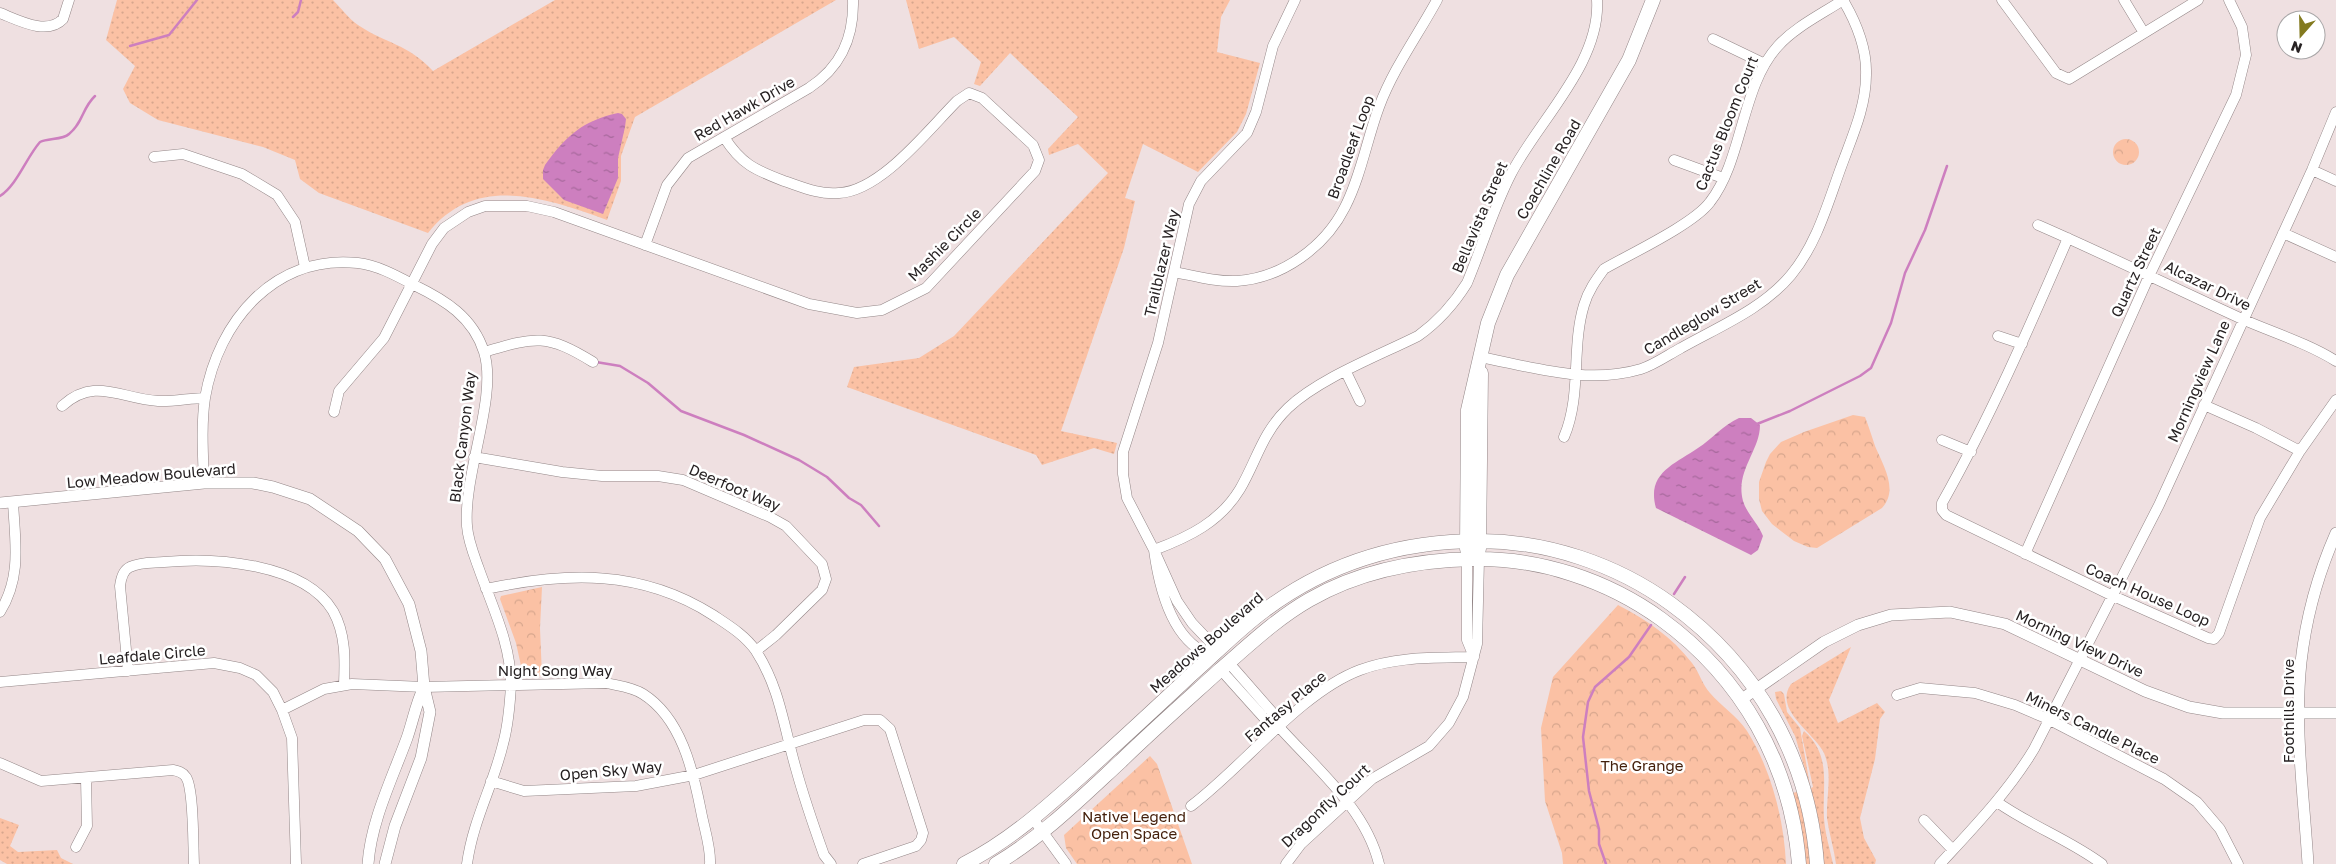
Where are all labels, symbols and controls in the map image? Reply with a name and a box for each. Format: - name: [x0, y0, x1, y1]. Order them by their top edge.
- north arrow: [2276, 10, 2326, 60]
- text: N: [2288, 38, 2304, 57]
- street label: Cactus Bloom Court: [1691, 53, 1761, 193]
- street label: Red Hawk Drive: [691, 72, 798, 144]
- street label: Broadleaf Loop: [1323, 93, 1377, 201]
- street label: Coachline Road: [1512, 116, 1584, 222]
- street label: Bellavista Street: [1447, 158, 1511, 276]
- street label: Mashie Circle: [904, 203, 985, 284]
- street label: Trailblazer Way: [1140, 207, 1182, 319]
- street label: Quartz Street: [2106, 224, 2164, 320]
- street label: Alcazar Drive: [2162, 256, 2254, 314]
- street label: Candleglow Street: [1640, 274, 1764, 358]
- street label: Morningview Lane: [2163, 317, 2233, 445]
- street label: Black Canyon Way: [445, 370, 479, 503]
- street label: Low Meadow Boulevard: [66, 459, 236, 491]
- street label: Deerfoot Way: [687, 460, 784, 515]
- street label: Coach House Loop: [2083, 558, 2213, 630]
- street label: Meadows Boulevard: [1146, 588, 1266, 696]
- street label: Morning View Drive: [2013, 605, 2147, 681]
- street label: Leafdale Circle: [98, 640, 206, 668]
- street label: Foothills Drive: [2279, 658, 2297, 763]
- street label: Night Song Way: [498, 661, 613, 679]
- street label: Fantasy Place: [1241, 667, 1330, 745]
- street label: Miners Candle Place: [2023, 687, 2163, 767]
- park label: The Grange: [1601, 756, 1684, 774]
- street label: Open Sky Way: [559, 757, 664, 783]
- street label: Dragonfly Court: [1277, 759, 1373, 851]
- park label: Native Legend Open Space: [1082, 807, 1186, 842]

